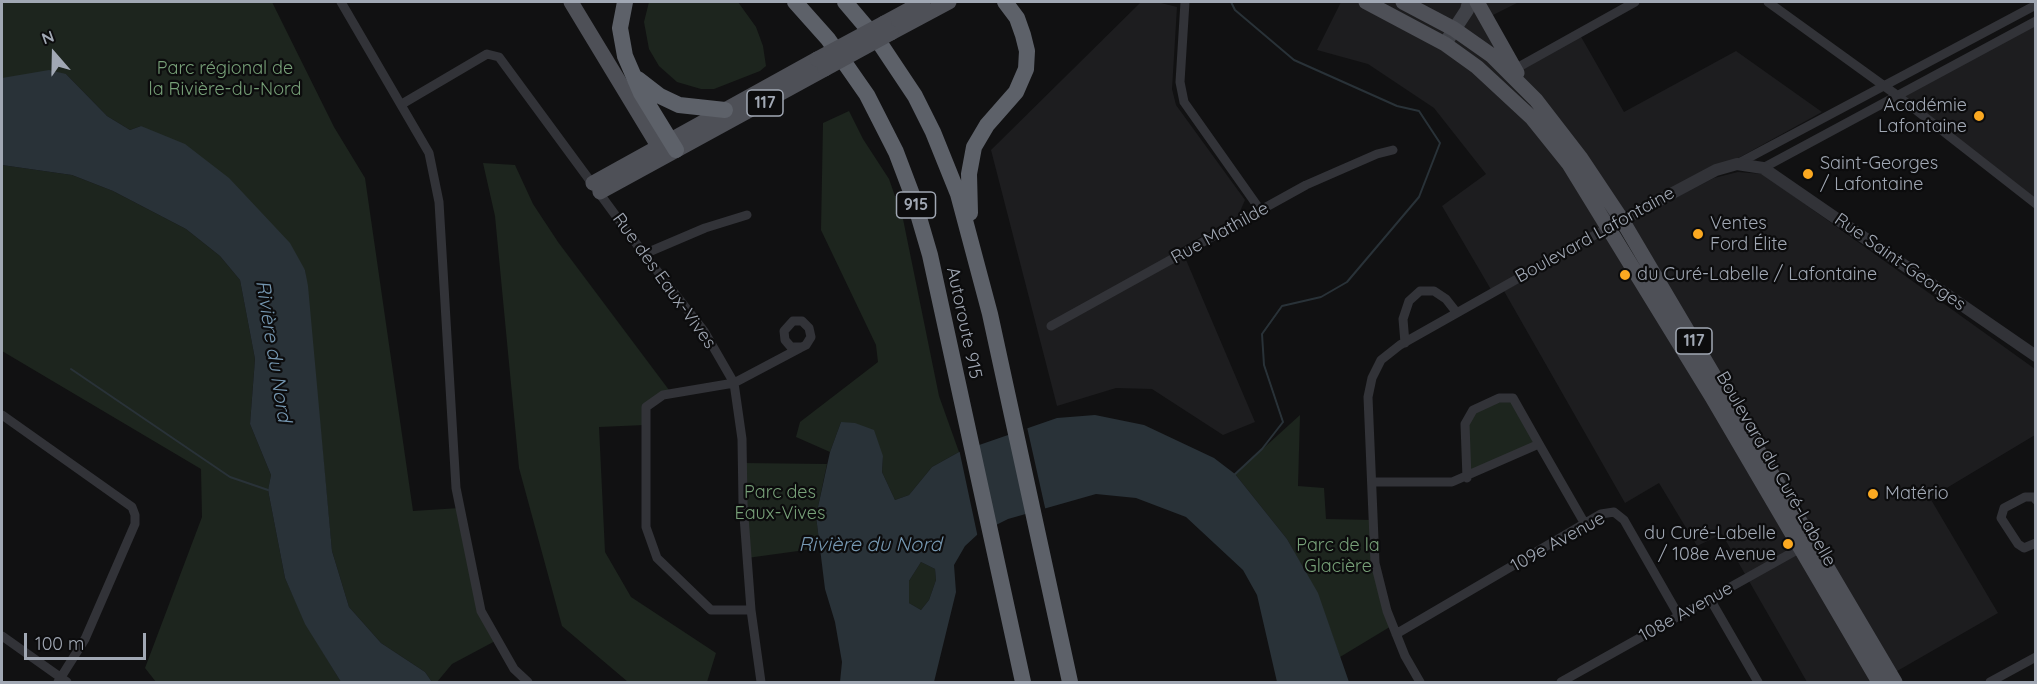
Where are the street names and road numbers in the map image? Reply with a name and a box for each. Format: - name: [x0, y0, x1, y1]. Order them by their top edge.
- road number: 117: [747, 90, 783, 116]
- street label: Boulevard Lafontaine: [1512, 182, 1678, 288]
- road number: 915: [896, 192, 936, 218]
- street label: Rue Mathilde: [1167, 197, 1273, 269]
- street label: Rue des Eaux-Vives: [608, 209, 720, 353]
- street label: Rue Saint-Georges: [1830, 209, 1970, 315]
- street label: Autoroute 915: [942, 265, 986, 381]
- road number: 117: [1676, 328, 1712, 354]
- street label: Boulevard du Curé-Labelle: [1711, 368, 1841, 570]
- street label: 109e Avenue: [1507, 507, 1609, 577]
- street label: 108e Avenue: [1635, 577, 1737, 647]

